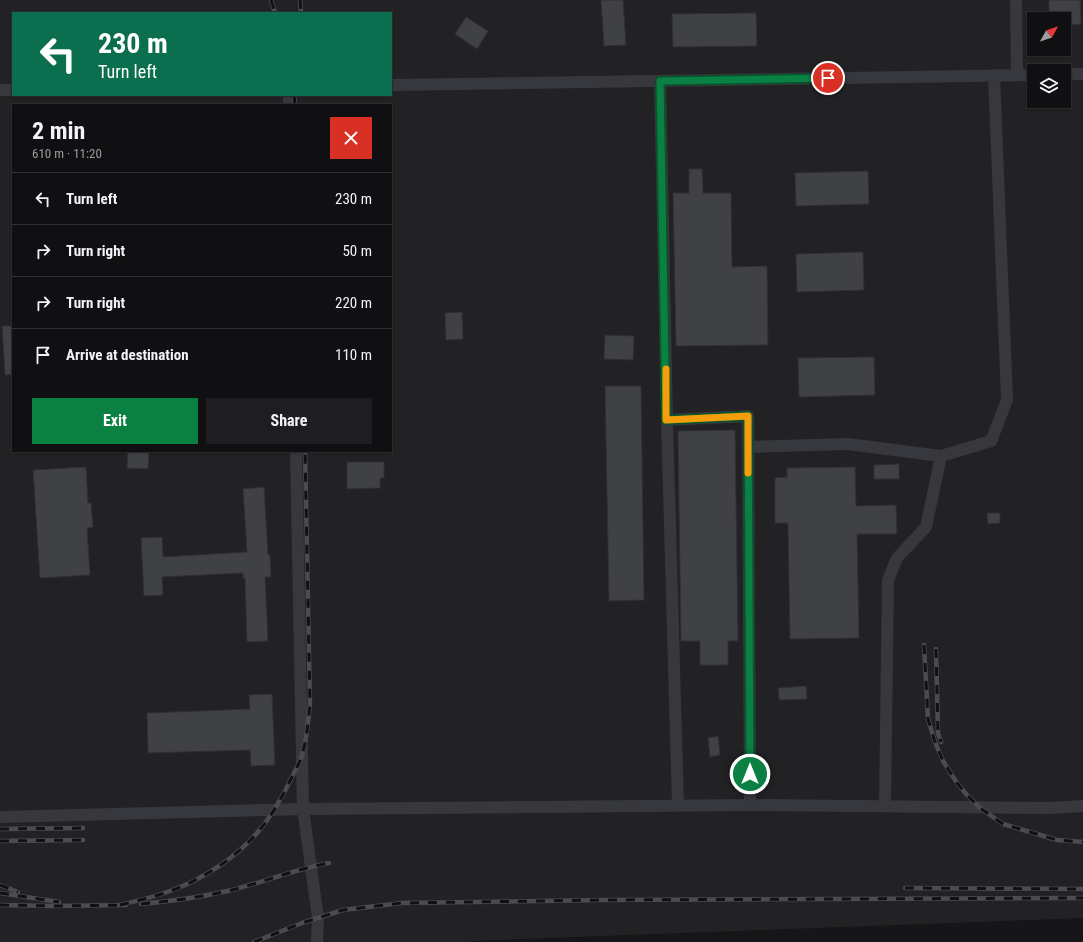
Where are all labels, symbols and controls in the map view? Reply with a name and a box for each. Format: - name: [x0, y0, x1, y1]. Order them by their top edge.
- north arrow: [1027, 12, 1071, 56]
- map controls: [1027, 12, 1071, 108]
- text: 230 m: [98, 27, 168, 60]
- icon: left: [32, 28, 84, 80]
- text: Turn left: [98, 61, 157, 82]
- pin: [811, 61, 845, 95]
- button: layers: [1027, 64, 1071, 108]
- icon: arrive: [817, 67, 839, 89]
- text: 2 min: [32, 117, 85, 145]
- button: close: [330, 117, 372, 159]
- text: 610 m · 11:20: [32, 146, 102, 161]
- icon: left: [32, 188, 54, 210]
- text: Turn left: [66, 190, 117, 208]
- text: 230 m: [335, 190, 372, 208]
- icon: right: [32, 240, 54, 262]
- text: Turn right: [66, 242, 125, 260]
- text: 50 m: [342, 242, 372, 260]
- icon: right: [32, 292, 54, 314]
- text: Turn right: [66, 294, 125, 312]
- text: 220 m: [335, 294, 372, 312]
- icon: arrive: [32, 344, 54, 366]
- text: Arrive at destination: [66, 346, 189, 364]
- text: 110 m: [335, 346, 372, 364]
- button: Exit: [32, 398, 198, 444]
- button: Share: [206, 398, 372, 444]
- position arrow: [729, 753, 771, 795]

